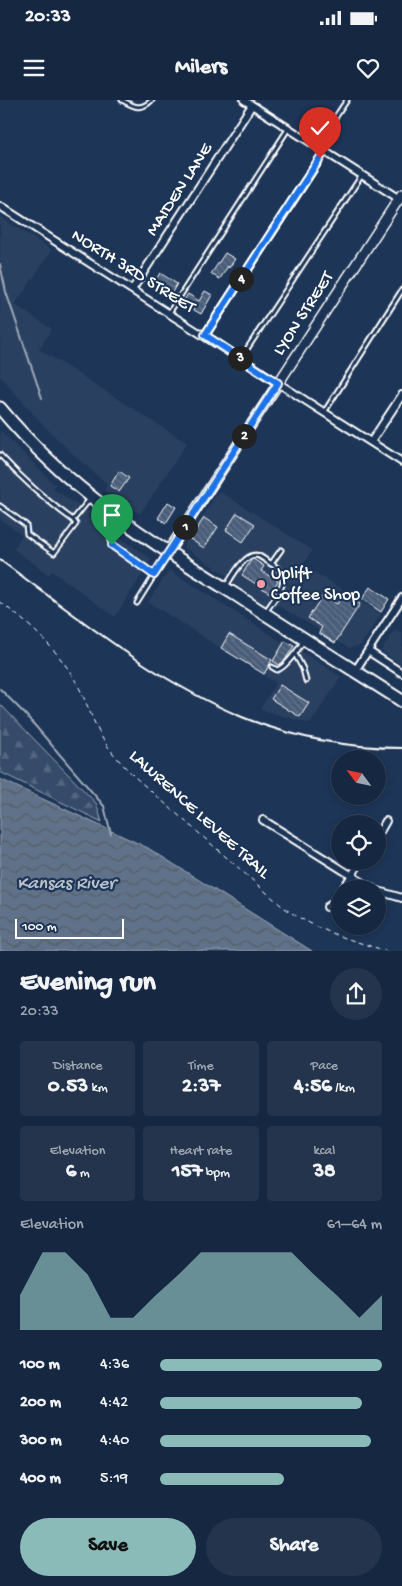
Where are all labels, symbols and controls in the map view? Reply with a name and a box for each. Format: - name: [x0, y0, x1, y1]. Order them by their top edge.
- text: 20:33: [25, 6, 71, 29]
- icon: menu: [20, 54, 48, 82]
- icon: heart: [354, 54, 382, 82]
- text: Milers: [175, 55, 227, 81]
- pin: [299, 107, 341, 158]
- icon: check: [306, 114, 334, 142]
- street label: MAIDEN LANE: [142, 139, 218, 240]
- street label: NORTH 3RD STREET: [67, 225, 200, 319]
- pin: 4: [228, 266, 254, 292]
- street label: LYON STREET: [269, 267, 339, 360]
- text: 4: [238, 271, 245, 288]
- pin: 3: [228, 346, 252, 370]
- text: 3: [237, 350, 244, 367]
- pin: 2: [232, 424, 256, 448]
- text: 2: [241, 428, 248, 445]
- pin: [91, 494, 133, 545]
- icon: arrive: [98, 501, 126, 529]
- pin: 1: [172, 514, 198, 540]
- text: 1: [183, 519, 188, 536]
- place label: Uplift Coffee Shop: [271, 564, 360, 606]
- marker: Uplift Coffee Shop: [255, 578, 267, 590]
- street label: LAWRENCE LEVEE TRAIL: [124, 746, 275, 885]
- north arrow: [331, 750, 386, 805]
- map controls: [331, 750, 386, 935]
- button: locate: [331, 815, 386, 870]
- water label: Kansas River: [17, 873, 119, 896]
- button: layers: [331, 880, 386, 935]
- scale bar: [15, 916, 124, 939]
- text: 100 m: [22, 919, 57, 936]
- text: Evening run: [20, 967, 156, 1000]
- button: share: [330, 968, 382, 1020]
- text: 20:33: [20, 1003, 59, 1022]
- text: Distance: [53, 1058, 102, 1075]
- text: Time: [188, 1058, 214, 1075]
- text: Pace: [311, 1058, 338, 1075]
- text: 0.53: [48, 1075, 88, 1100]
- text: 2:37: [182, 1075, 220, 1100]
- text: 4:56: [294, 1075, 332, 1100]
- text: km: [88, 1080, 108, 1097]
- text: /km: [332, 1080, 355, 1097]
- text: Elevation: [50, 1143, 105, 1160]
- text: Heart rate: [170, 1143, 232, 1160]
- text: kcal: [313, 1143, 335, 1160]
- text: 6: [66, 1160, 76, 1185]
- text: 157: [172, 1160, 202, 1185]
- text: 38: [313, 1160, 336, 1185]
- text: m: [76, 1165, 90, 1182]
- text: bpm: [202, 1165, 230, 1182]
- text: Elevation: [20, 1216, 84, 1235]
- text: 61–64 m: [327, 1216, 382, 1235]
- text: 100 m: [20, 1356, 60, 1375]
- text: 4:36: [100, 1356, 129, 1375]
- text: 200 m: [20, 1394, 61, 1413]
- text: 4:42: [100, 1394, 128, 1413]
- text: 300 m: [20, 1432, 62, 1451]
- text: 4:40: [100, 1432, 129, 1451]
- text: 400 m: [20, 1470, 61, 1489]
- text: 5:19: [100, 1470, 128, 1489]
- button: Save: [20, 1518, 196, 1576]
- button: Share: [206, 1518, 382, 1576]

